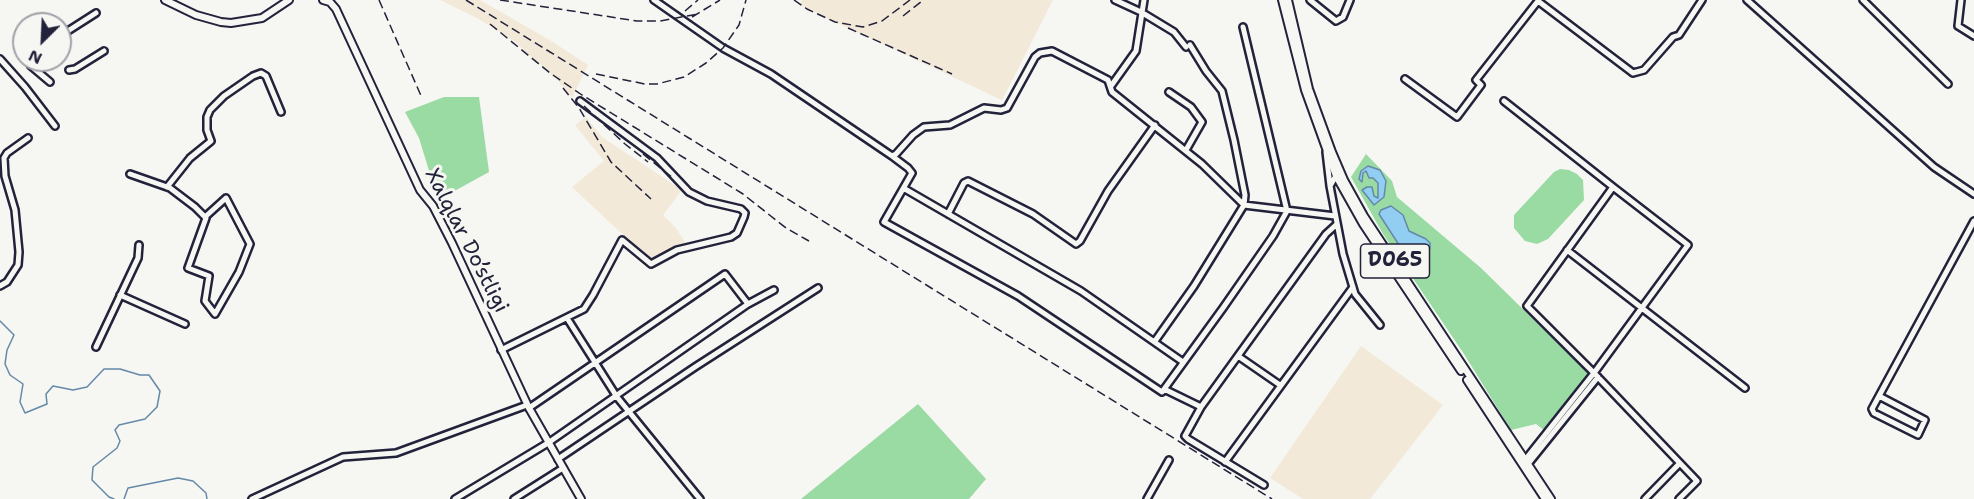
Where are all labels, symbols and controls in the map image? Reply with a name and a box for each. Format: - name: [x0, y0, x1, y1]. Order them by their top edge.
- north arrow: [12, 12, 72, 72]
- text: N: [25, 45, 45, 69]
- street label: Xalqlar Do’stligi: [419, 165, 513, 317]
- road number: D065: [1360, 244, 1430, 278]

